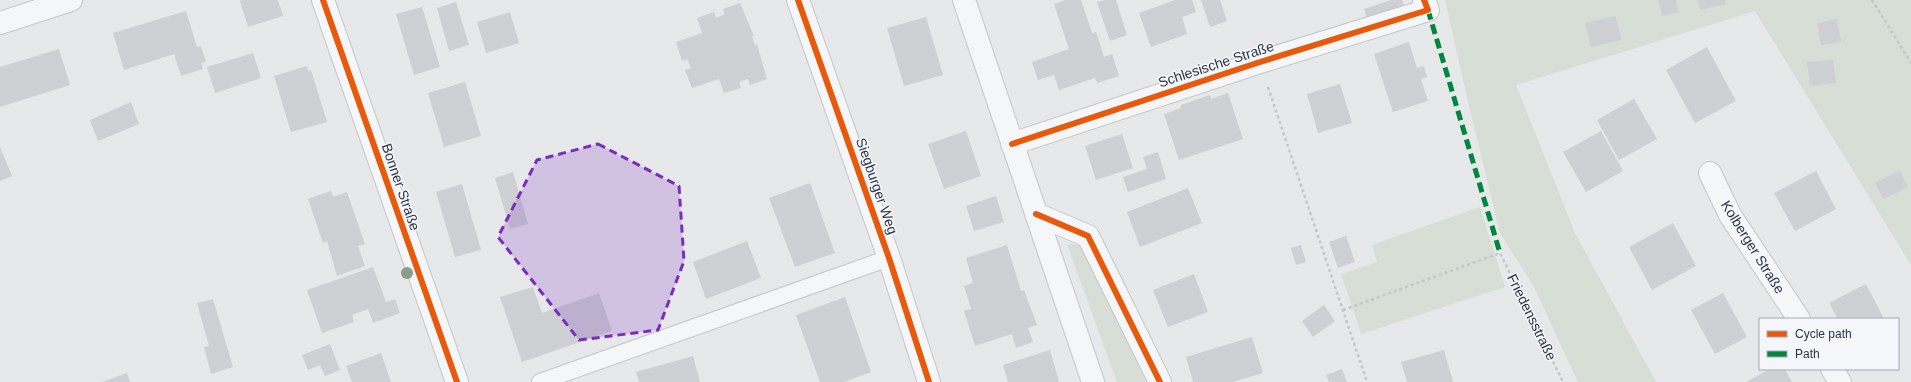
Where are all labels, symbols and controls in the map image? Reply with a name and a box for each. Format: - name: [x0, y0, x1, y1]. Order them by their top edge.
- street label: Schlesische Straße: [1156, 38, 1276, 90]
- street label: Siegburger Weg: [853, 136, 901, 236]
- street label: Bonner Straße: [379, 141, 423, 233]
- street label: Kolberger Straße: [1718, 198, 1788, 297]
- street label: Friedensstraße: [1504, 271, 1560, 363]
- legend: [1759, 318, 1899, 370]
- text: Cycle path: [1795, 327, 1852, 341]
- text: Path: [1795, 347, 1820, 361]

